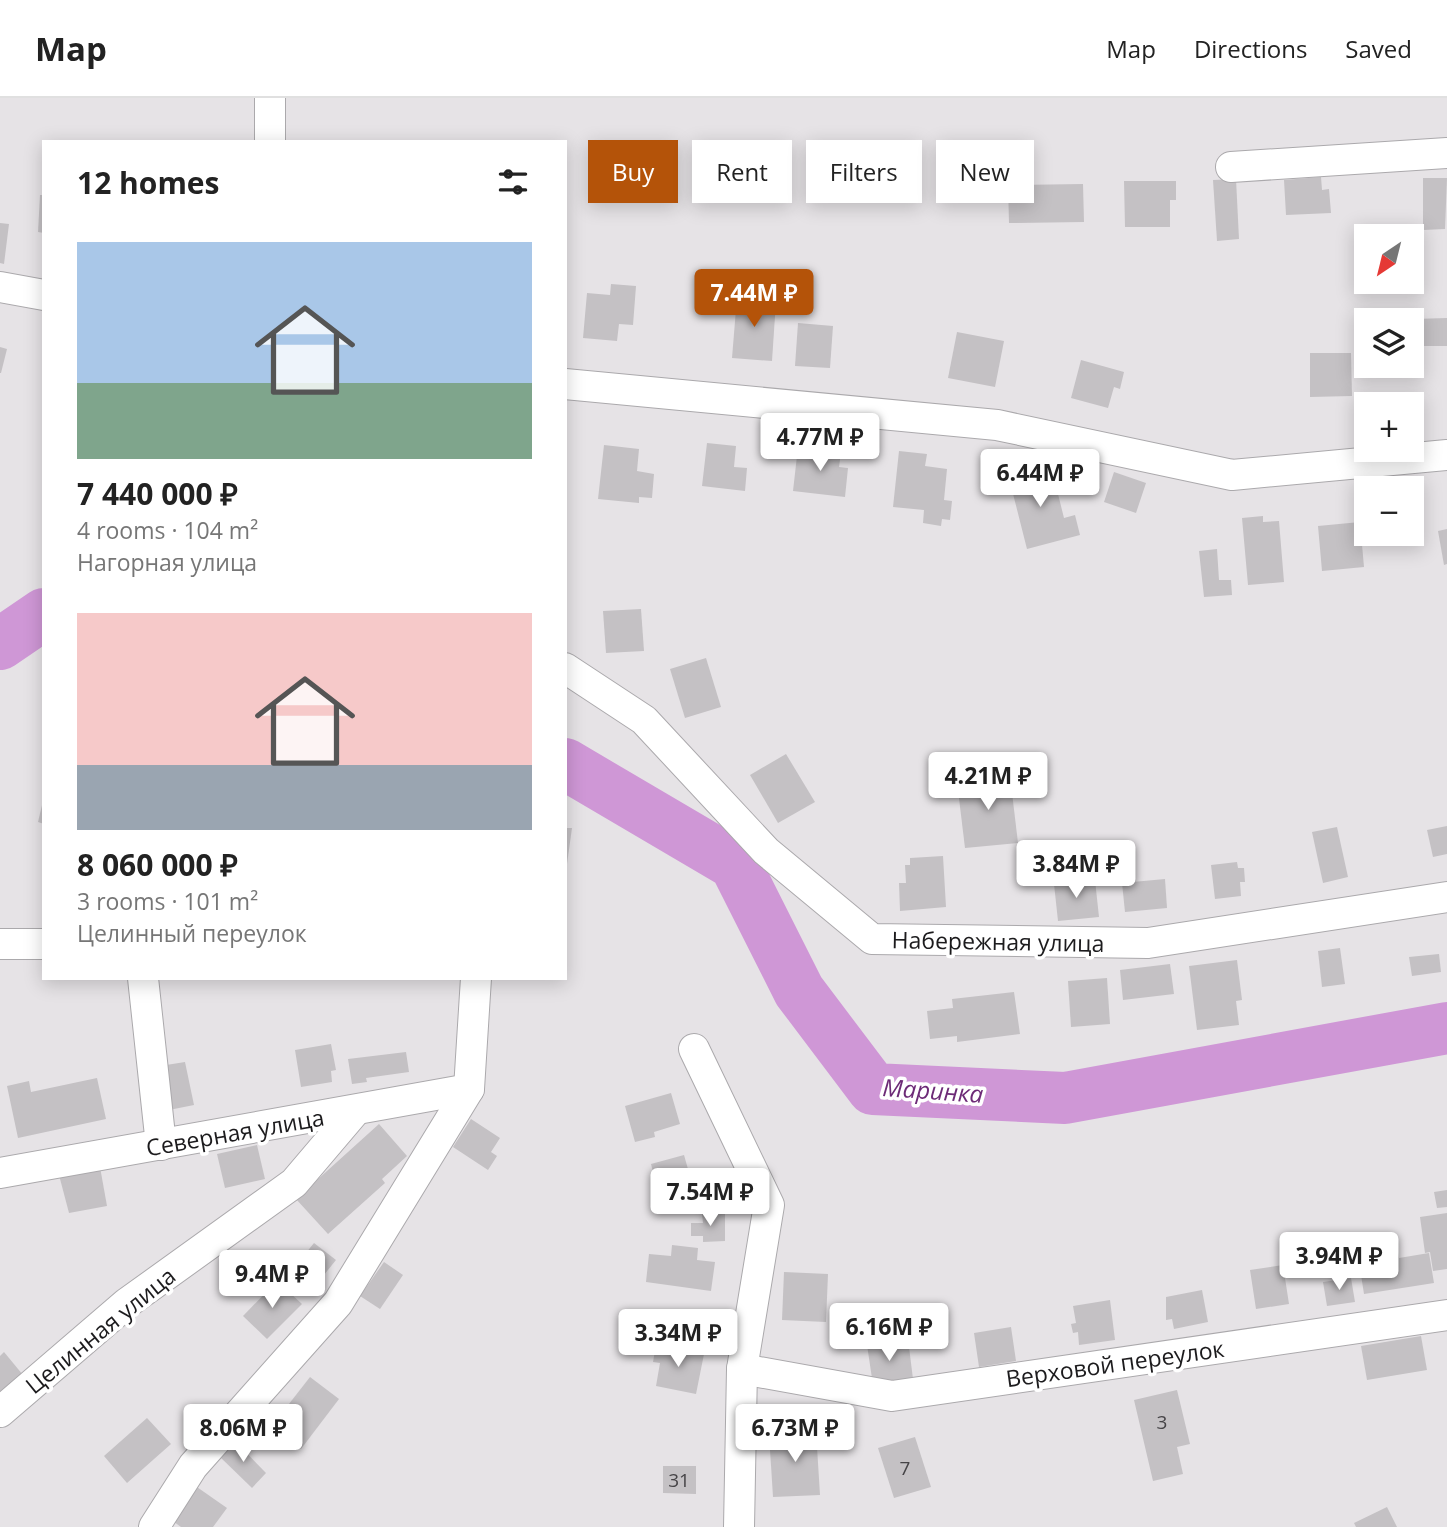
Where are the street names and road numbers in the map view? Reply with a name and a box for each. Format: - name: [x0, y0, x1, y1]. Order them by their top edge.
- street label: Набережная улица: [891, 923, 1105, 959]
- street label: Северная улица: [144, 1101, 326, 1163]
- street label: Целинная улица: [18, 1259, 182, 1401]
- street label: Верховой переулок: [1004, 1332, 1226, 1394]

